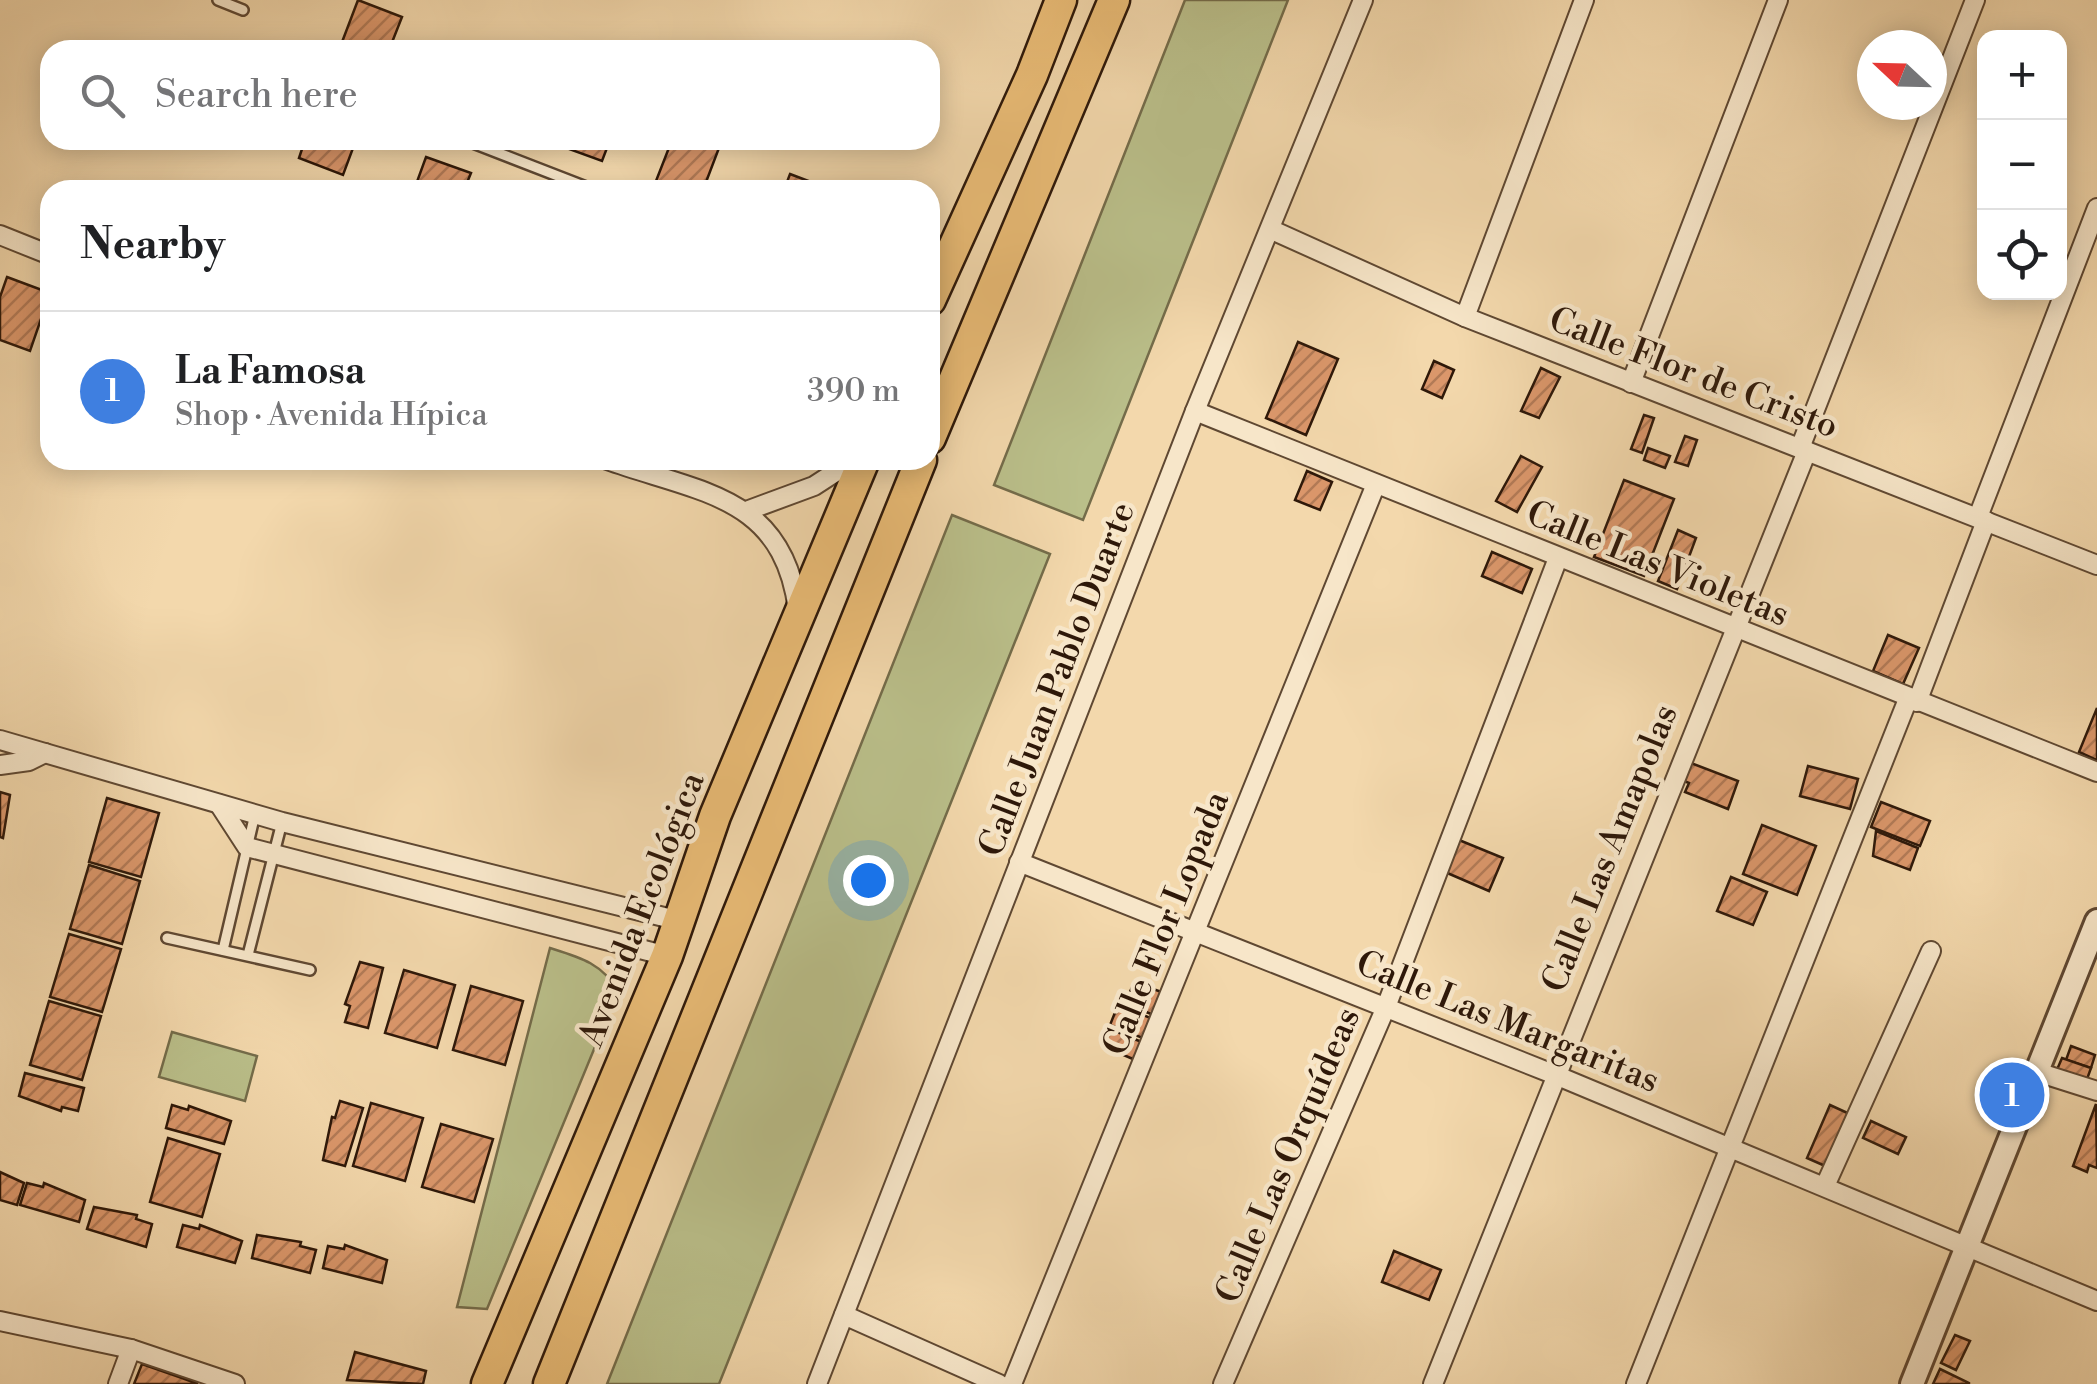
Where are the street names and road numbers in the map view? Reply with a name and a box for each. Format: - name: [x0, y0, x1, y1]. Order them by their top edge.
- street label: Calle Flor de Cristo: [1543, 298, 1844, 448]
- street label: Calle Las Violetas: [1520, 492, 1795, 637]
- street label: Calle Juan Pablo Duarte: [970, 496, 1145, 863]
- street label: Calle Las Amapolas: [1533, 698, 1688, 999]
- street label: Avenida Ecológica: [570, 766, 715, 1054]
- street label: Calle Flor Lopada: [1094, 785, 1239, 1062]
- street label: Calle Las Margaritas: [1350, 942, 1665, 1103]
- street label: Calle Las Orquídeas: [1207, 1001, 1370, 1310]

